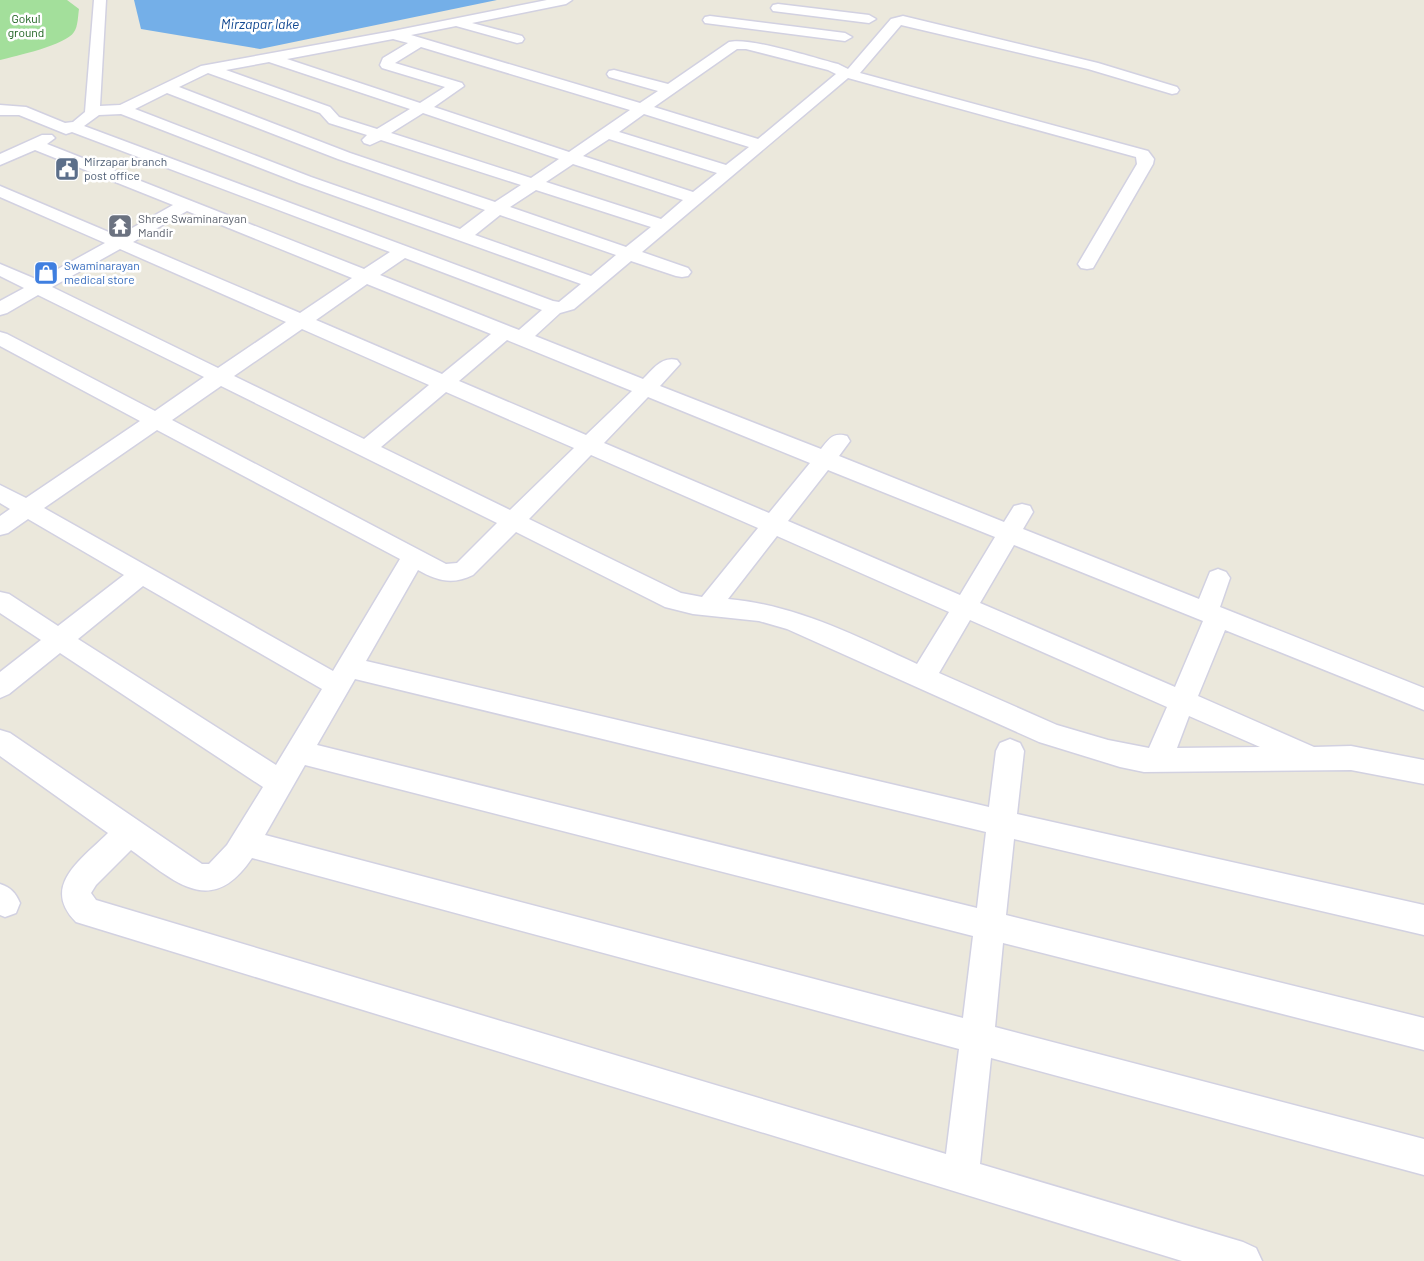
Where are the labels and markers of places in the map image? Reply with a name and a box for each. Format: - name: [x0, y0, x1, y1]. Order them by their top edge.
- place label: Mirzapar branch post office: [84, 154, 167, 182]
- public building icon: Mirzapar branch post office: [54, 156, 80, 182]
- place label: Shree Swaminarayan Mandir: [138, 211, 247, 239]
- temple icon: Shree Swaminarayan Mandir: [107, 213, 133, 239]
- place label: Swaminarayan medical store: [64, 258, 140, 286]
- shop icon: Swaminarayan medical store: [33, 260, 59, 286]

